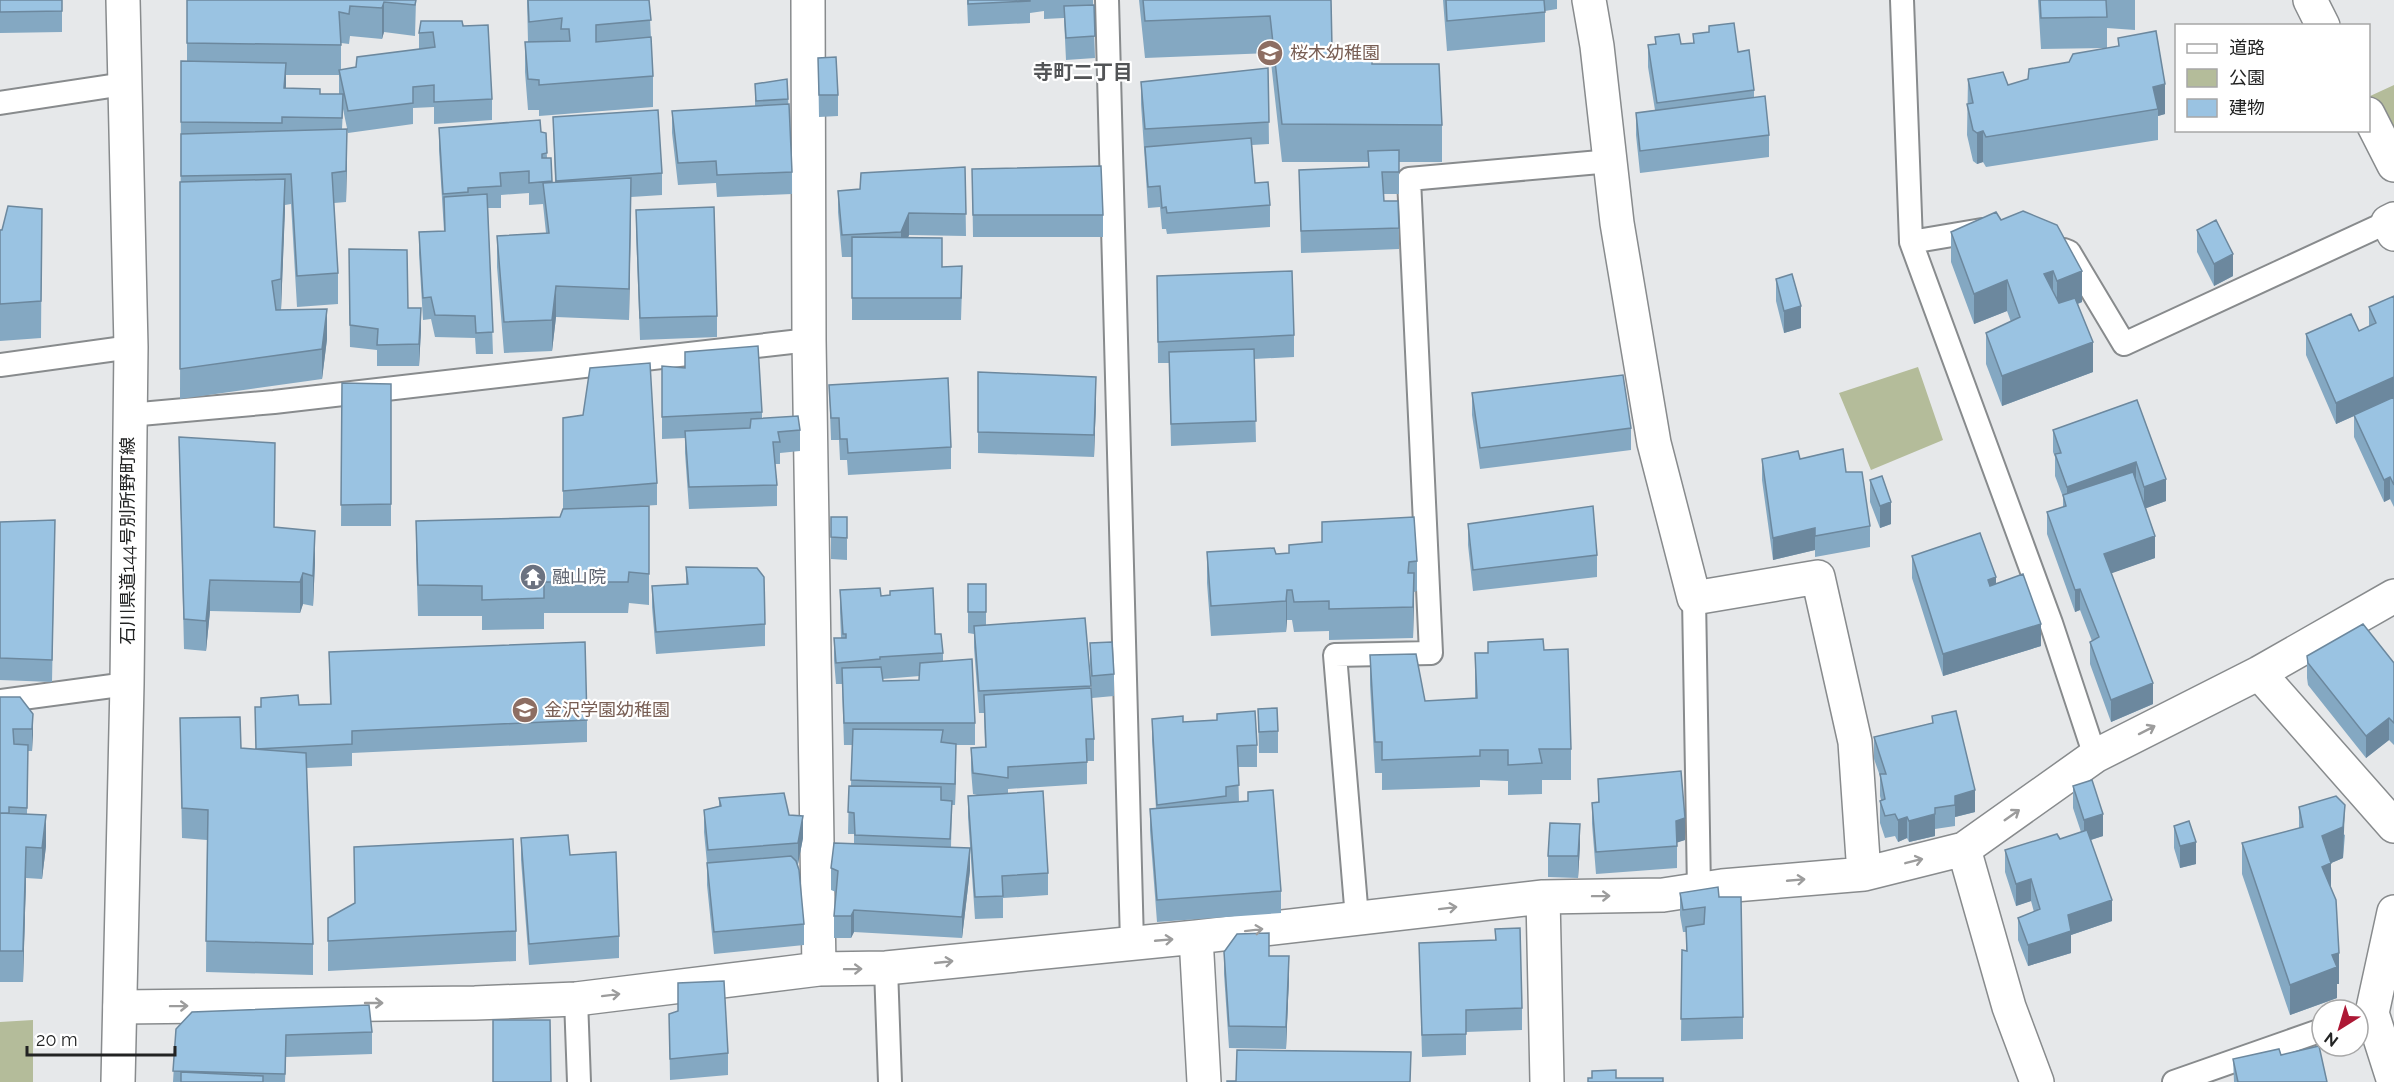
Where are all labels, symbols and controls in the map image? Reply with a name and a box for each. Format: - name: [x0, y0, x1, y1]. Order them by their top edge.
- legend: [2175, 24, 2370, 132]
- text: 道路: [2229, 37, 2265, 58]
- school or university icon: 桜木幼稚園: [1255, 38, 1285, 68]
- place label: 桜木幼稚園: [1290, 42, 1380, 63]
- district label: 寺町二丁目: [1033, 60, 1133, 84]
- text: 公園: [2229, 67, 2265, 88]
- text: 建物: [2229, 97, 2265, 118]
- street label: 石川県道144号別所野町線: [117, 437, 138, 645]
- temple icon: 融山院: [518, 562, 548, 592]
- place label: 融山院: [552, 566, 606, 587]
- school or university icon: 金沢学園幼稚園: [510, 695, 540, 725]
- place label: 金沢学園幼稚園: [544, 699, 670, 720]
- one-way arrow: [2138, 723, 2156, 735]
- one-way arrow: [2003, 809, 2019, 821]
- one-way arrow: [1904, 855, 1923, 867]
- one-way arrow: [1785, 874, 1805, 885]
- one-way arrow: [1591, 890, 1611, 901]
- one-way arrow: [1437, 902, 1457, 913]
- one-way arrow: [1244, 924, 1264, 935]
- one-way arrow: [1153, 934, 1173, 945]
- one-way arrow: [934, 956, 954, 967]
- one-way arrow: [842, 963, 862, 975]
- one-way arrow: [600, 989, 620, 1000]
- one-way arrow: [363, 998, 383, 1009]
- north arrow: [2310, 998, 2370, 1058]
- one-way arrow: [168, 1000, 188, 1012]
- scale bar: [27, 1019, 176, 1057]
- text: N: [2321, 1028, 2342, 1051]
- text: 20 m: [36, 1029, 78, 1050]

